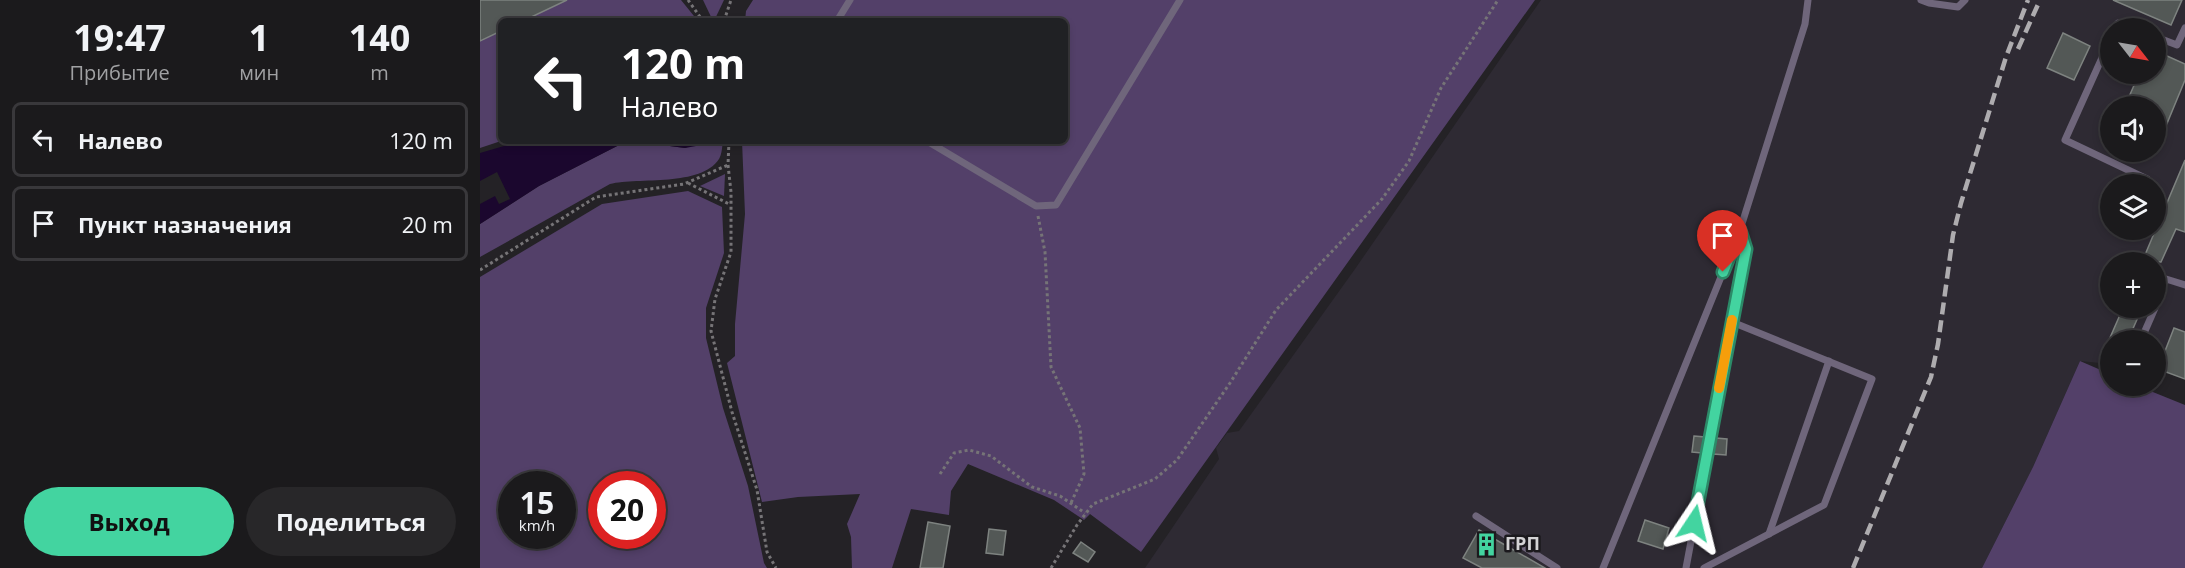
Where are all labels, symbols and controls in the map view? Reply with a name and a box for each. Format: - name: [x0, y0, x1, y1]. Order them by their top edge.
- text: 19:47: [73, 13, 166, 62]
- text: 1: [249, 13, 269, 62]
- text: 140: [349, 13, 410, 62]
- north arrow: [2100, 18, 2166, 84]
- map controls: [2100, 18, 2166, 396]
- text: 120 m: [621, 34, 745, 91]
- icon: left: [522, 42, 600, 120]
- text: Прибытие: [70, 59, 170, 86]
- text: мин: [239, 59, 279, 86]
- text: m: [370, 59, 389, 86]
- text: Налево: [621, 88, 718, 125]
- button: sound: [2100, 96, 2166, 162]
- icon: left: [27, 123, 60, 156]
- text: Налево: [78, 125, 163, 155]
- text: 120 m: [389, 125, 453, 155]
- button: layers: [2100, 174, 2166, 240]
- icon: arrive: [27, 207, 60, 240]
- text: Пункт назначения: [78, 209, 292, 239]
- text: 20 m: [402, 209, 453, 239]
- pin: [1697, 210, 1748, 272]
- icon: arrive: [1706, 219, 1739, 252]
- button: +: [2100, 252, 2166, 318]
- button: −: [2100, 330, 2166, 396]
- speed limit sign: 20: [588, 471, 666, 549]
- text: 15: [520, 482, 554, 523]
- button: Выход: [24, 487, 234, 556]
- button: Поделиться: [246, 487, 456, 556]
- position arrow: [1662, 491, 1726, 555]
- text: km/h: [519, 515, 555, 535]
- building icon: ГРП: [1474, 531, 1500, 557]
- place label: ГРП: [1505, 531, 1540, 555]

